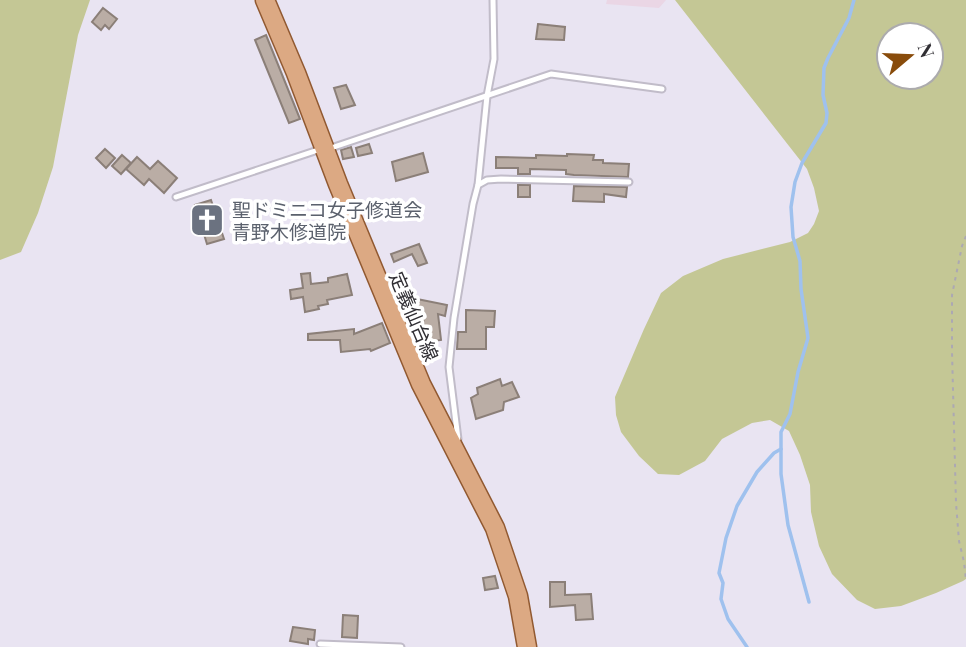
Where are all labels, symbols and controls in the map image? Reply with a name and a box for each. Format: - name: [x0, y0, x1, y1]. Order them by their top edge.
- north arrow: [875, 21, 945, 91]
- text: N: [912, 39, 942, 61]
- place label: 聖ドミニコ女子修道会 青野木修道院: [232, 196, 422, 244]
- church icon: 聖ドミニコ女子修道会 青野木修道院: [188, 201, 226, 239]
- street label: 定義仙台線: [384, 267, 446, 365]

